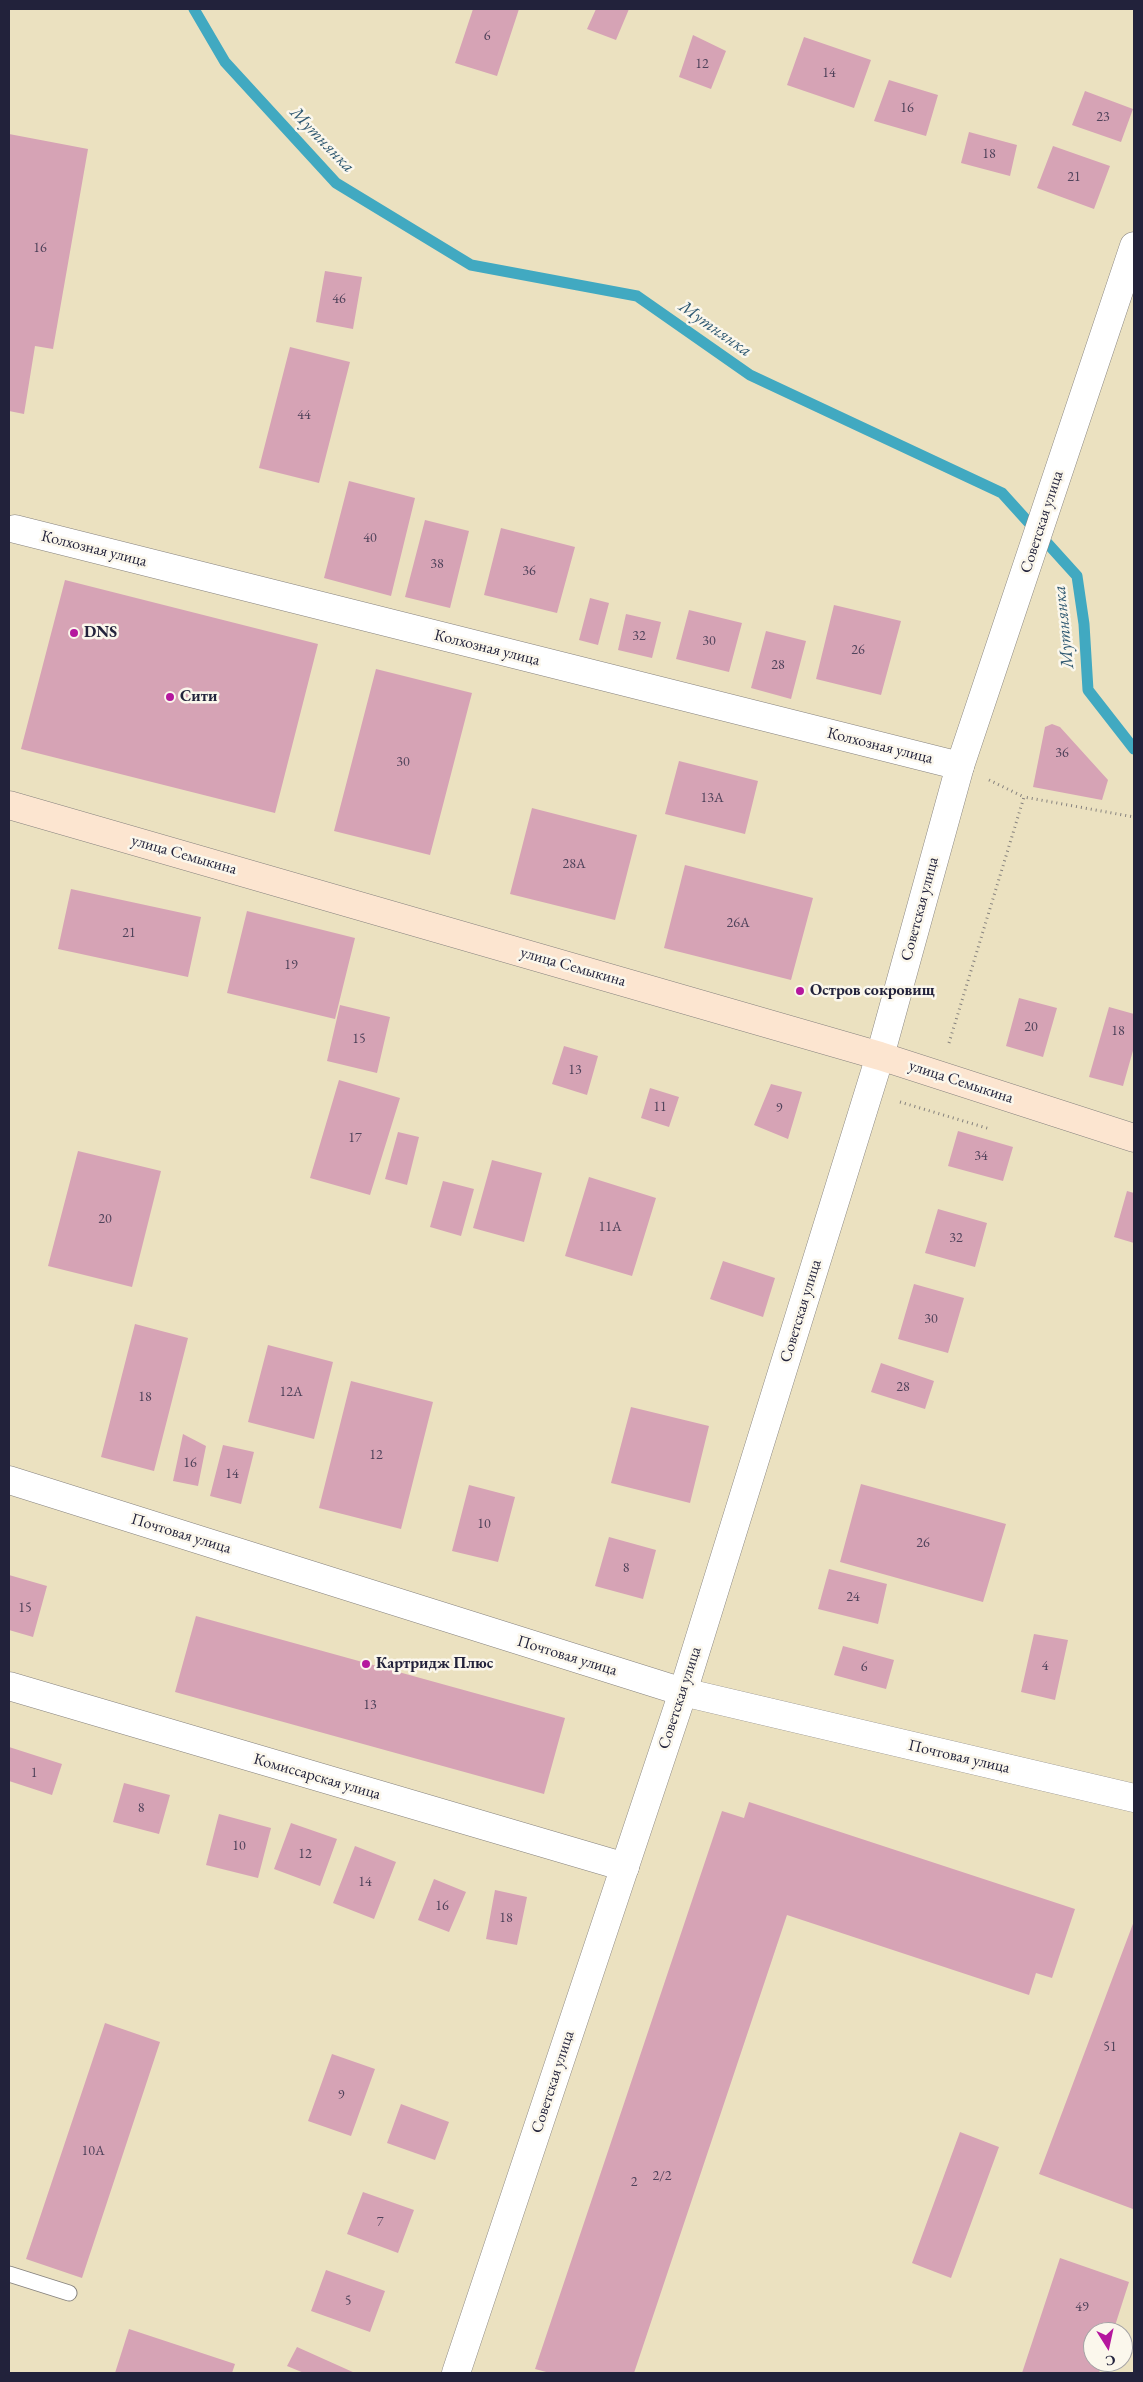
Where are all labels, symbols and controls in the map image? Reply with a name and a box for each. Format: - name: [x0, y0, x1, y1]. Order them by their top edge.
- house number: 6: [484, 28, 490, 44]
- house number: 12: [695, 56, 709, 72]
- house number: 14: [822, 65, 836, 81]
- house number: 16: [900, 100, 914, 116]
- water label: Мутнянка: [285, 102, 359, 178]
- house number: 23: [1096, 109, 1110, 125]
- house number: 18: [982, 146, 996, 162]
- house number: 21: [1067, 169, 1081, 185]
- house number: 16: [33, 240, 47, 256]
- house number: 46: [332, 291, 346, 307]
- water label: Мутнянка: [675, 296, 755, 362]
- house number: 44: [297, 407, 311, 423]
- street label: Советская улица: [1016, 468, 1068, 576]
- street label: Колхозная улица: [39, 527, 149, 571]
- house number: 40: [363, 530, 377, 546]
- house number: 38: [430, 556, 444, 572]
- house number: 36: [522, 563, 536, 579]
- water label: Мутнянка: [1049, 584, 1079, 670]
- place label: DNS: [84, 623, 117, 643]
- street label: Колхозная улица: [432, 626, 542, 670]
- marker: DNS: [68, 627, 80, 639]
- house number: 32: [632, 628, 646, 644]
- house number: 30: [702, 633, 716, 649]
- house number: 26: [851, 642, 865, 658]
- house number: 28: [771, 657, 785, 673]
- place label: Сити: [180, 687, 217, 707]
- marker: Сити: [164, 691, 176, 703]
- street label: Колхозная улица: [825, 724, 935, 768]
- house number: 36: [1055, 745, 1069, 761]
- house number: 30: [396, 754, 410, 770]
- house number: 13А: [700, 790, 724, 806]
- street label: улица Семыкина: [129, 831, 239, 879]
- street label: Советская улица: [897, 855, 943, 963]
- house number: 28А: [562, 856, 586, 872]
- house number: 26А: [726, 915, 750, 931]
- house number: 21: [122, 925, 136, 941]
- street label: улица Семыкина: [518, 943, 628, 991]
- house number: 19: [284, 957, 298, 973]
- place label: Остров сокровищ: [810, 981, 935, 1001]
- marker: Остров сокровищ: [794, 985, 806, 997]
- house number: 20: [1024, 1019, 1038, 1035]
- house number: 18: [1111, 1023, 1125, 1039]
- house number: 15: [352, 1031, 366, 1047]
- street label: улица Семыкина: [906, 1056, 1016, 1108]
- house number: 13: [568, 1062, 582, 1078]
- house number: 11: [653, 1099, 667, 1115]
- house number: 9: [776, 1100, 782, 1116]
- house number: 17: [348, 1130, 362, 1146]
- house number: 34: [974, 1148, 988, 1164]
- house number: 20: [98, 1211, 112, 1227]
- house number: 11А: [598, 1219, 622, 1235]
- house number: 32: [949, 1230, 963, 1246]
- street label: Советская улица: [776, 1257, 826, 1365]
- house number: 30: [924, 1311, 938, 1327]
- house number: 28: [896, 1379, 910, 1395]
- house number: 12А: [279, 1384, 303, 1400]
- house number: 18: [138, 1389, 152, 1405]
- house number: 12: [369, 1447, 383, 1463]
- house number: 16: [183, 1455, 197, 1471]
- house number: 14: [225, 1466, 239, 1482]
- street label: Почтовая улица: [129, 1510, 233, 1558]
- house number: 10: [477, 1516, 491, 1532]
- house number: 26: [916, 1535, 930, 1551]
- house number: 8: [623, 1560, 629, 1576]
- house number: 24: [846, 1589, 860, 1605]
- house number: 15: [18, 1600, 32, 1616]
- street label: Почтовая улица: [515, 1632, 619, 1680]
- street label: Советская улица: [654, 1644, 706, 1752]
- place label: Картридж Плюс: [376, 1654, 493, 1674]
- marker: Картридж Плюс: [360, 1658, 372, 1670]
- house number: 4: [1042, 1658, 1048, 1674]
- house number: 6: [861, 1659, 867, 1675]
- house number: 13: [363, 1697, 377, 1713]
- street label: Почтовая улица: [906, 1736, 1012, 1778]
- street label: Комиссарская улица: [251, 1750, 383, 1804]
- house number: 1: [31, 1765, 37, 1781]
- house number: 8: [138, 1800, 144, 1816]
- house number: 10: [232, 1838, 246, 1854]
- house number: 12: [298, 1846, 312, 1862]
- house number: 14: [358, 1874, 372, 1890]
- house number: 16: [435, 1898, 449, 1914]
- house number: 18: [499, 1910, 513, 1926]
- street label: Советская улица: [527, 2028, 579, 2136]
- house number: 51: [1103, 2039, 1117, 2055]
- house number: 9: [338, 2087, 344, 2103]
- house number: 10А: [81, 2143, 105, 2159]
- house number: 2/2: [652, 2168, 672, 2184]
- house number: 2: [631, 2174, 637, 2190]
- house number: 7: [377, 2214, 383, 2230]
- house number: 5: [345, 2293, 351, 2309]
- house number: 49: [1075, 2299, 1089, 2315]
- north arrow: [1083, 2322, 1133, 2372]
- text: С: [1104, 2351, 1117, 2371]

